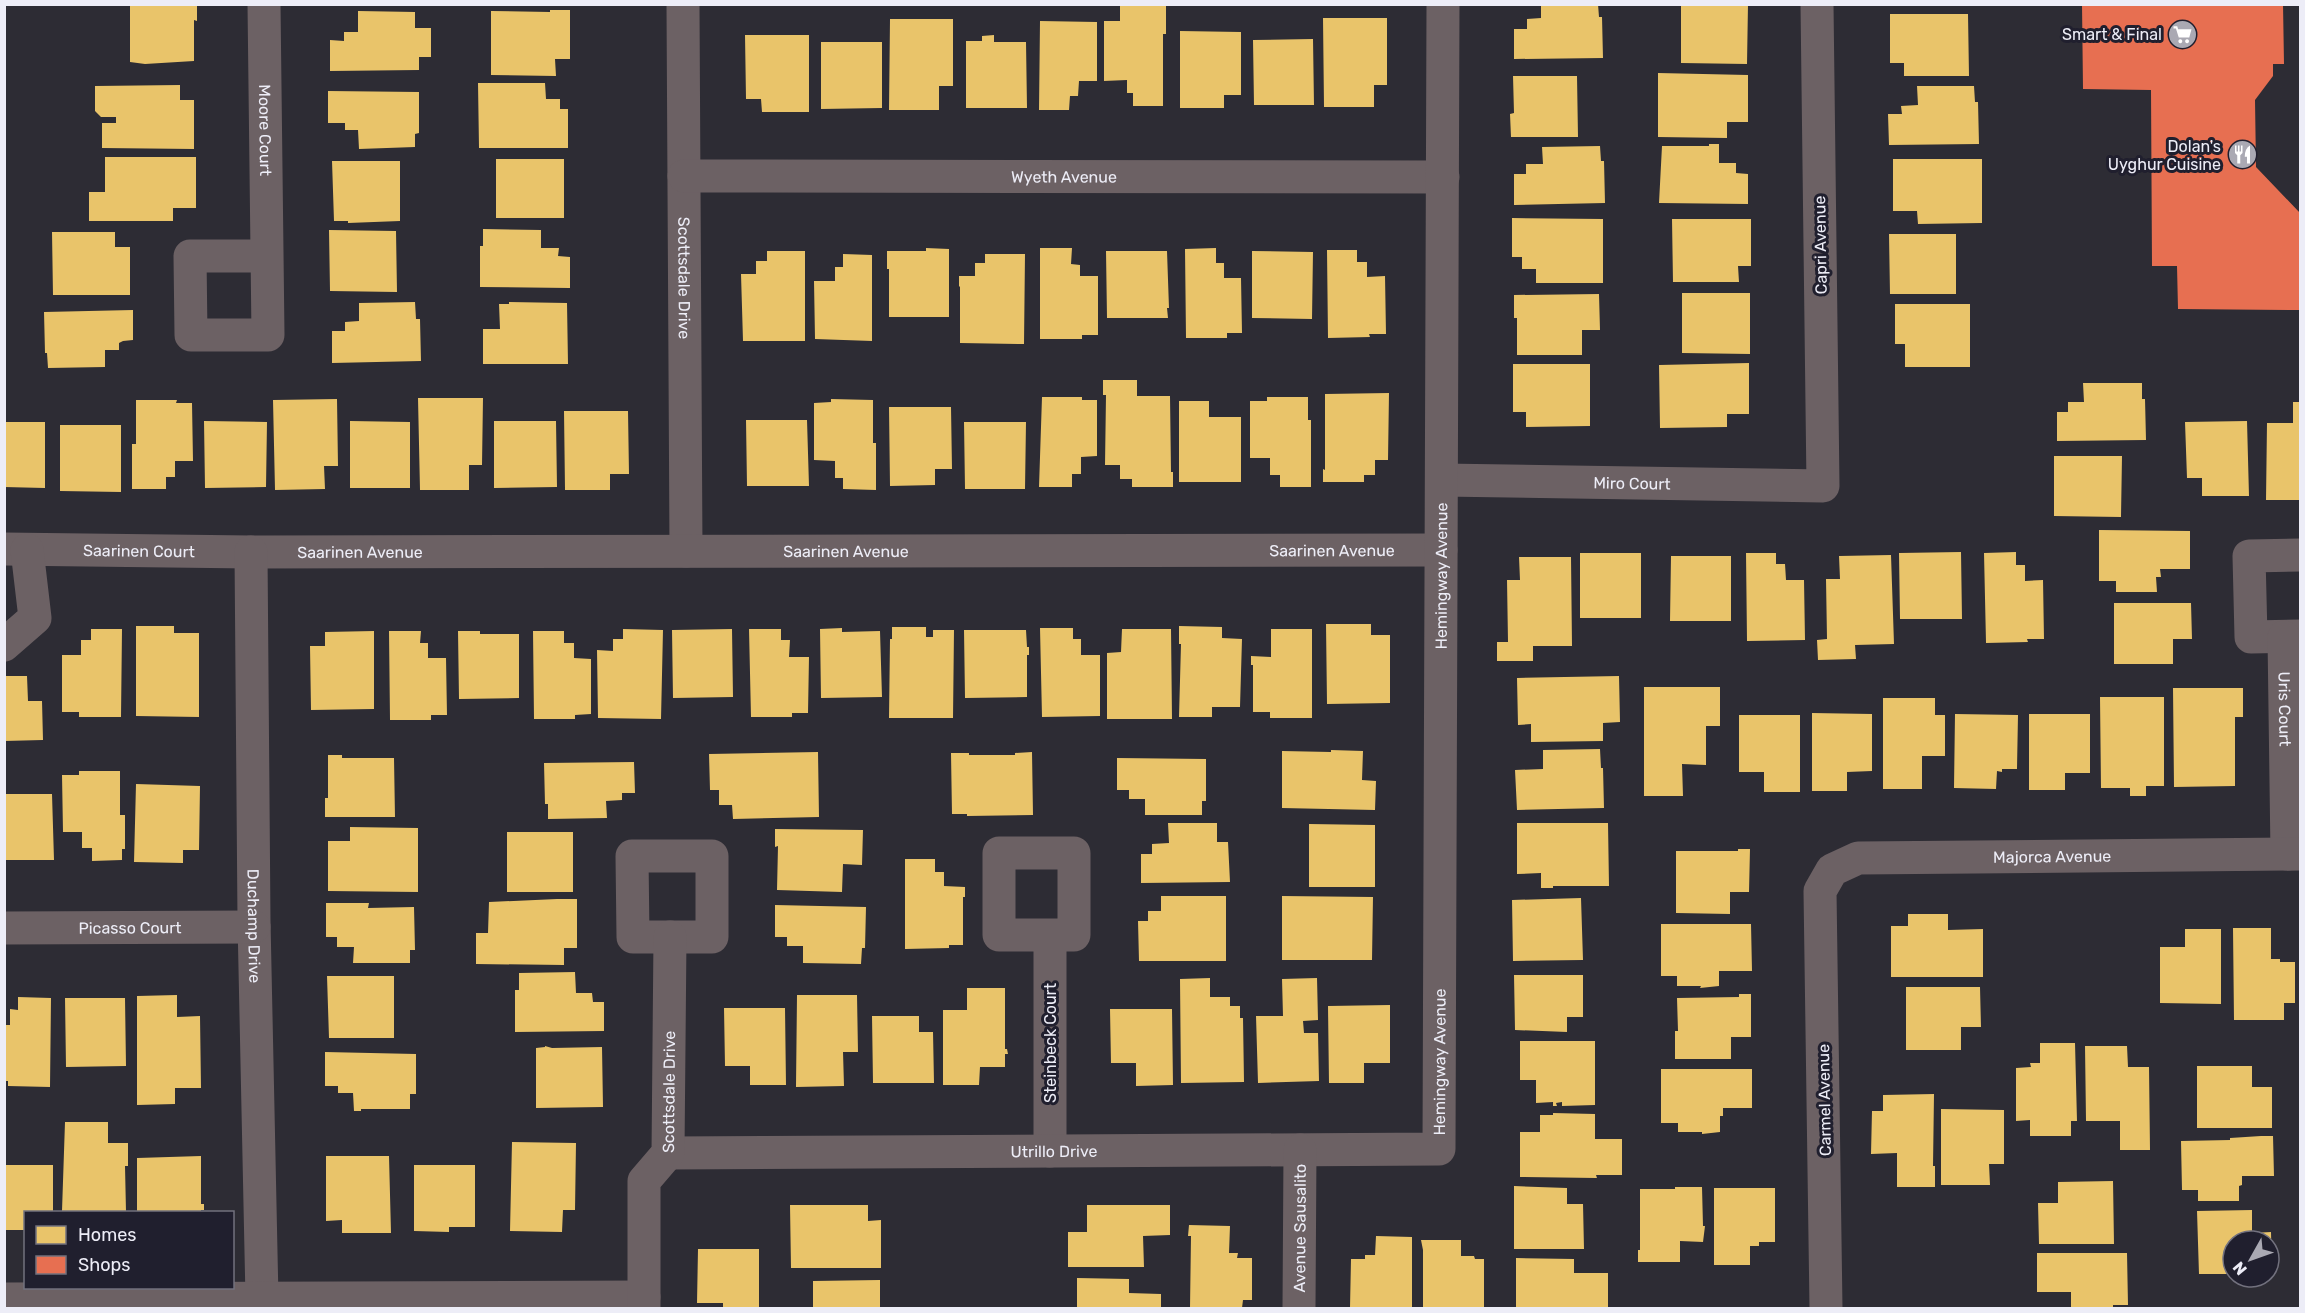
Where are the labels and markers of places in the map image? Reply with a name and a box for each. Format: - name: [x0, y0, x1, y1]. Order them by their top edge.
- supermarket icon: Smart & Final: [2167, 18, 2199, 50]
- place label: Smart & Final: [2062, 25, 2162, 44]
- place label: Dolan's Uyghur Cuisine: [2108, 137, 2221, 174]
- restaurant icon: Dolan's Uyghur Cuisine: [2226, 139, 2258, 171]

